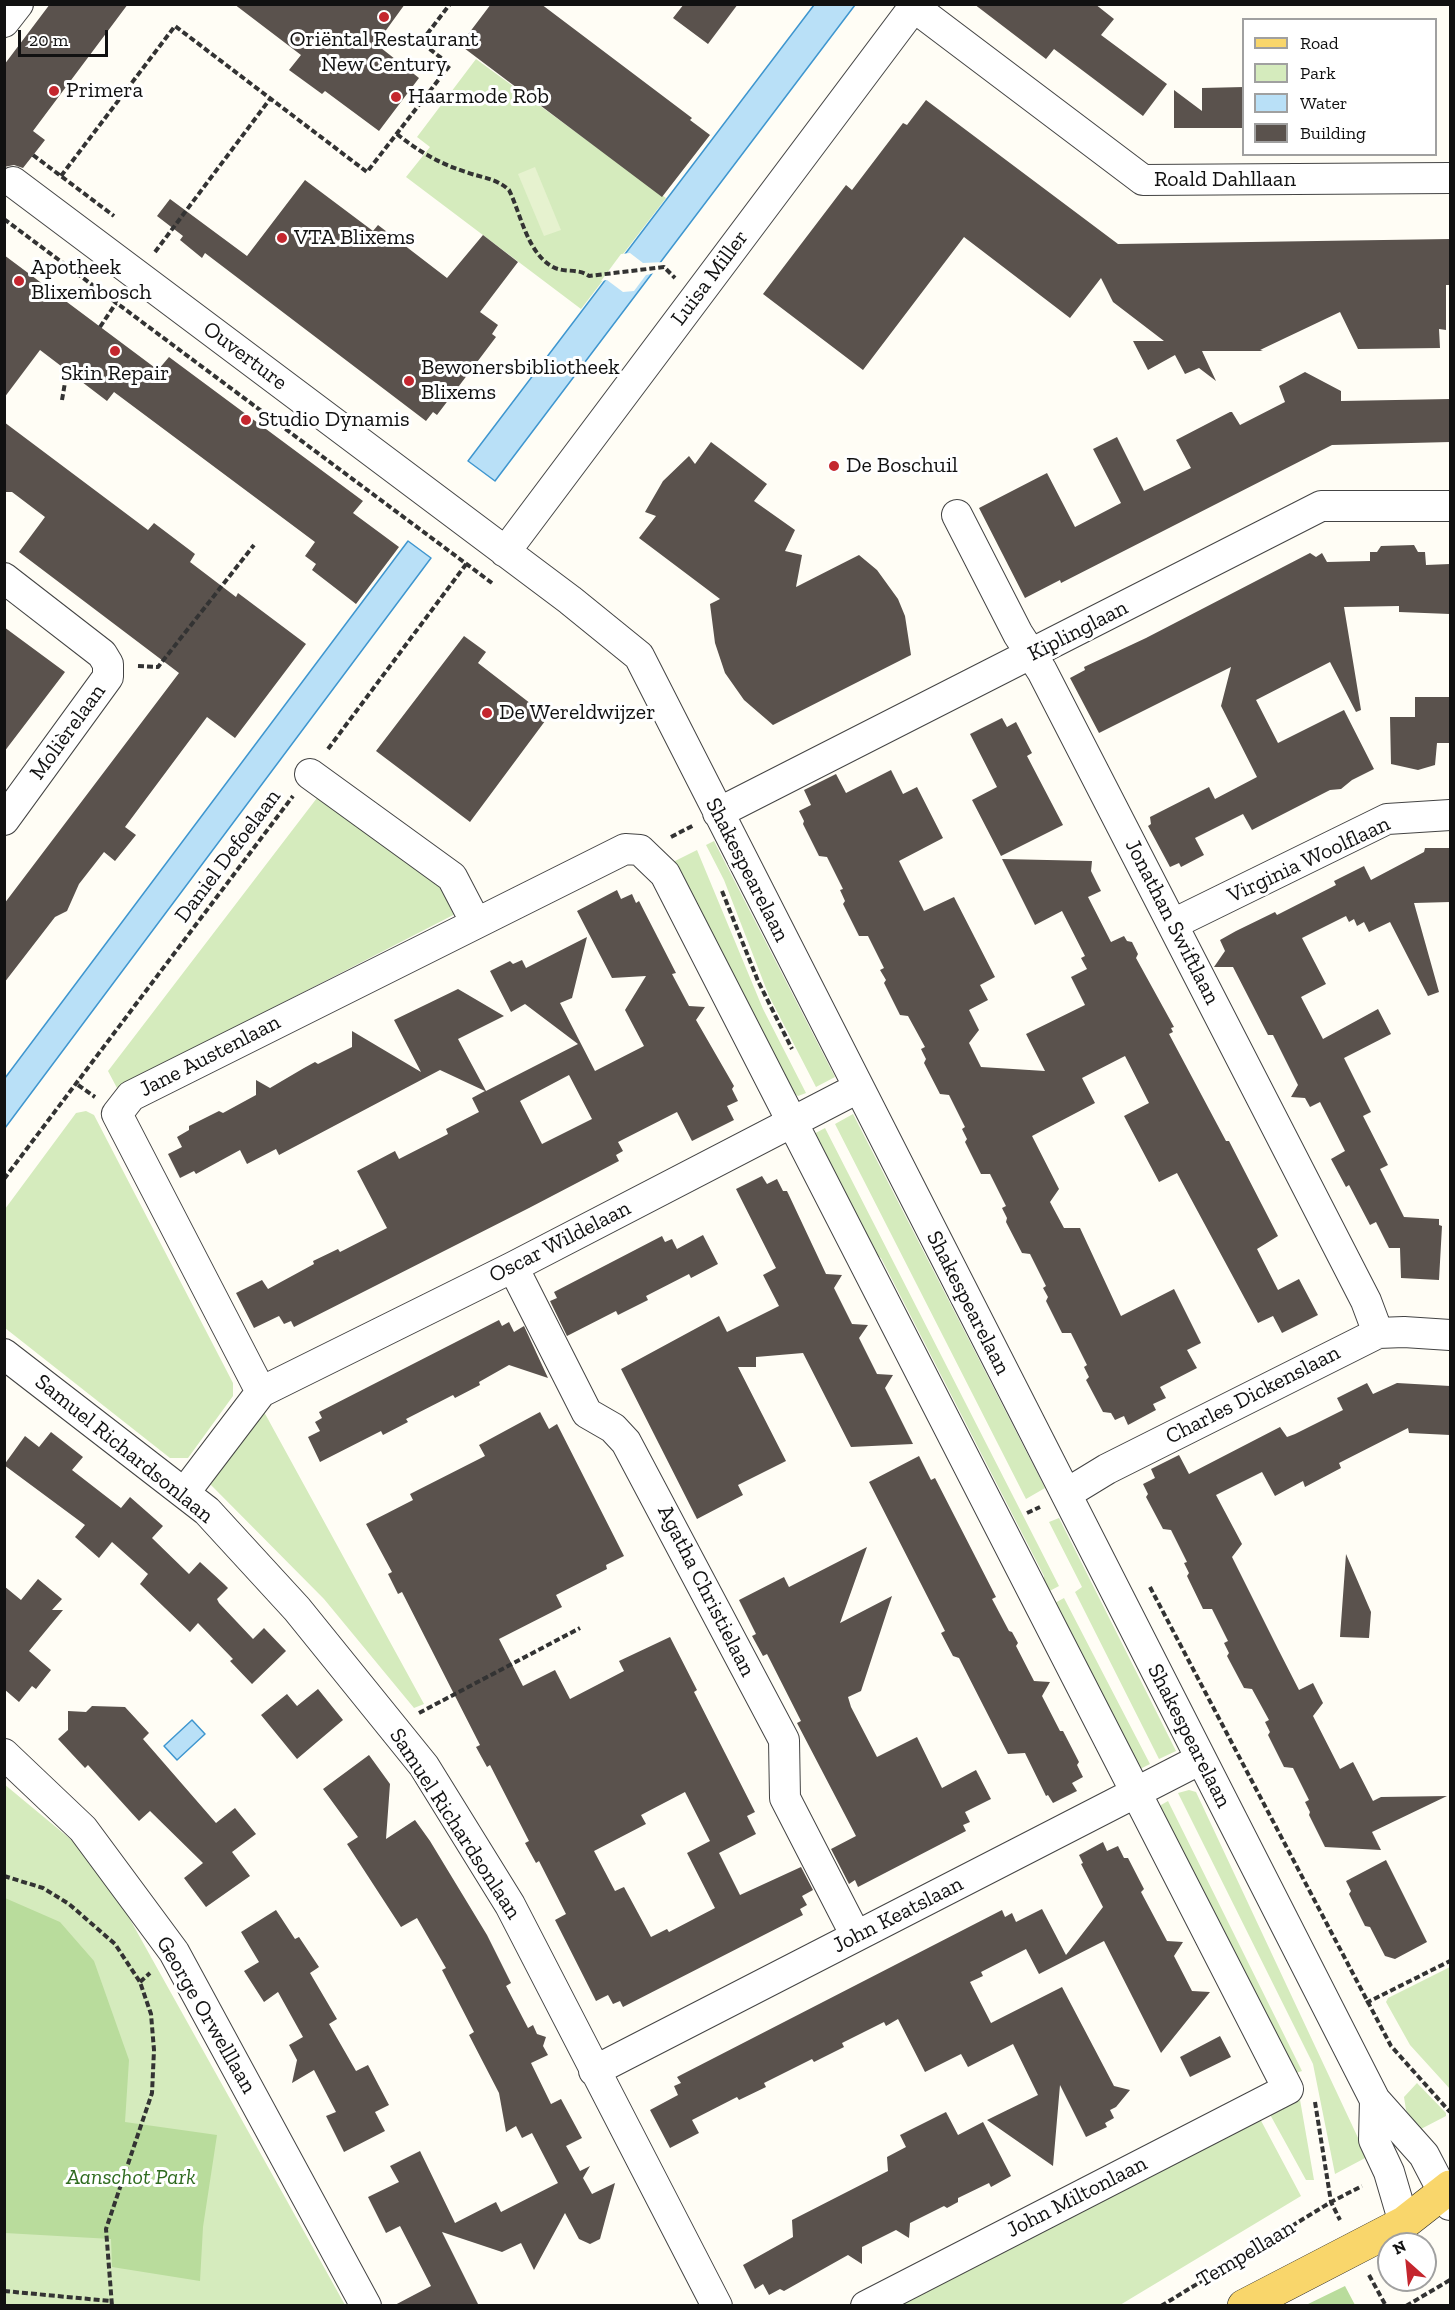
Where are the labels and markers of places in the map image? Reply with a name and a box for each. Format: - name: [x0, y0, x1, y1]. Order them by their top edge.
- marker: Oriëntal Restaurant New Century: [377, 10, 391, 24]
- place label: Oriëntal Restaurant New Century: [289, 27, 479, 78]
- place label: Primera: [66, 78, 143, 104]
- marker: Primera: [47, 84, 61, 98]
- place label: Haarmode Rob: [408, 84, 549, 110]
- marker: Haarmode Rob: [389, 90, 403, 104]
- place label: VTA Blixems: [294, 225, 415, 251]
- marker: VTA Blixems: [275, 231, 289, 245]
- place label: Apotheek Blixembosch: [31, 255, 152, 306]
- marker: Apotheek Blixembosch: [12, 274, 26, 288]
- marker: Skin Repair: [108, 344, 122, 358]
- place label: Bewonersbibliotheek Blixems: [421, 355, 620, 406]
- place label: Skin Repair: [61, 361, 169, 387]
- marker: Bewonersbibliotheek Blixems: [402, 374, 416, 388]
- place label: Studio Dynamis: [258, 407, 410, 433]
- marker: Studio Dynamis: [239, 413, 253, 427]
- place label: De Boschuil: [846, 453, 958, 479]
- marker: De Boschuil: [827, 459, 841, 473]
- place label: De Wereldwijzer: [499, 700, 655, 726]
- marker: De Wereldwijzer: [480, 706, 494, 720]

